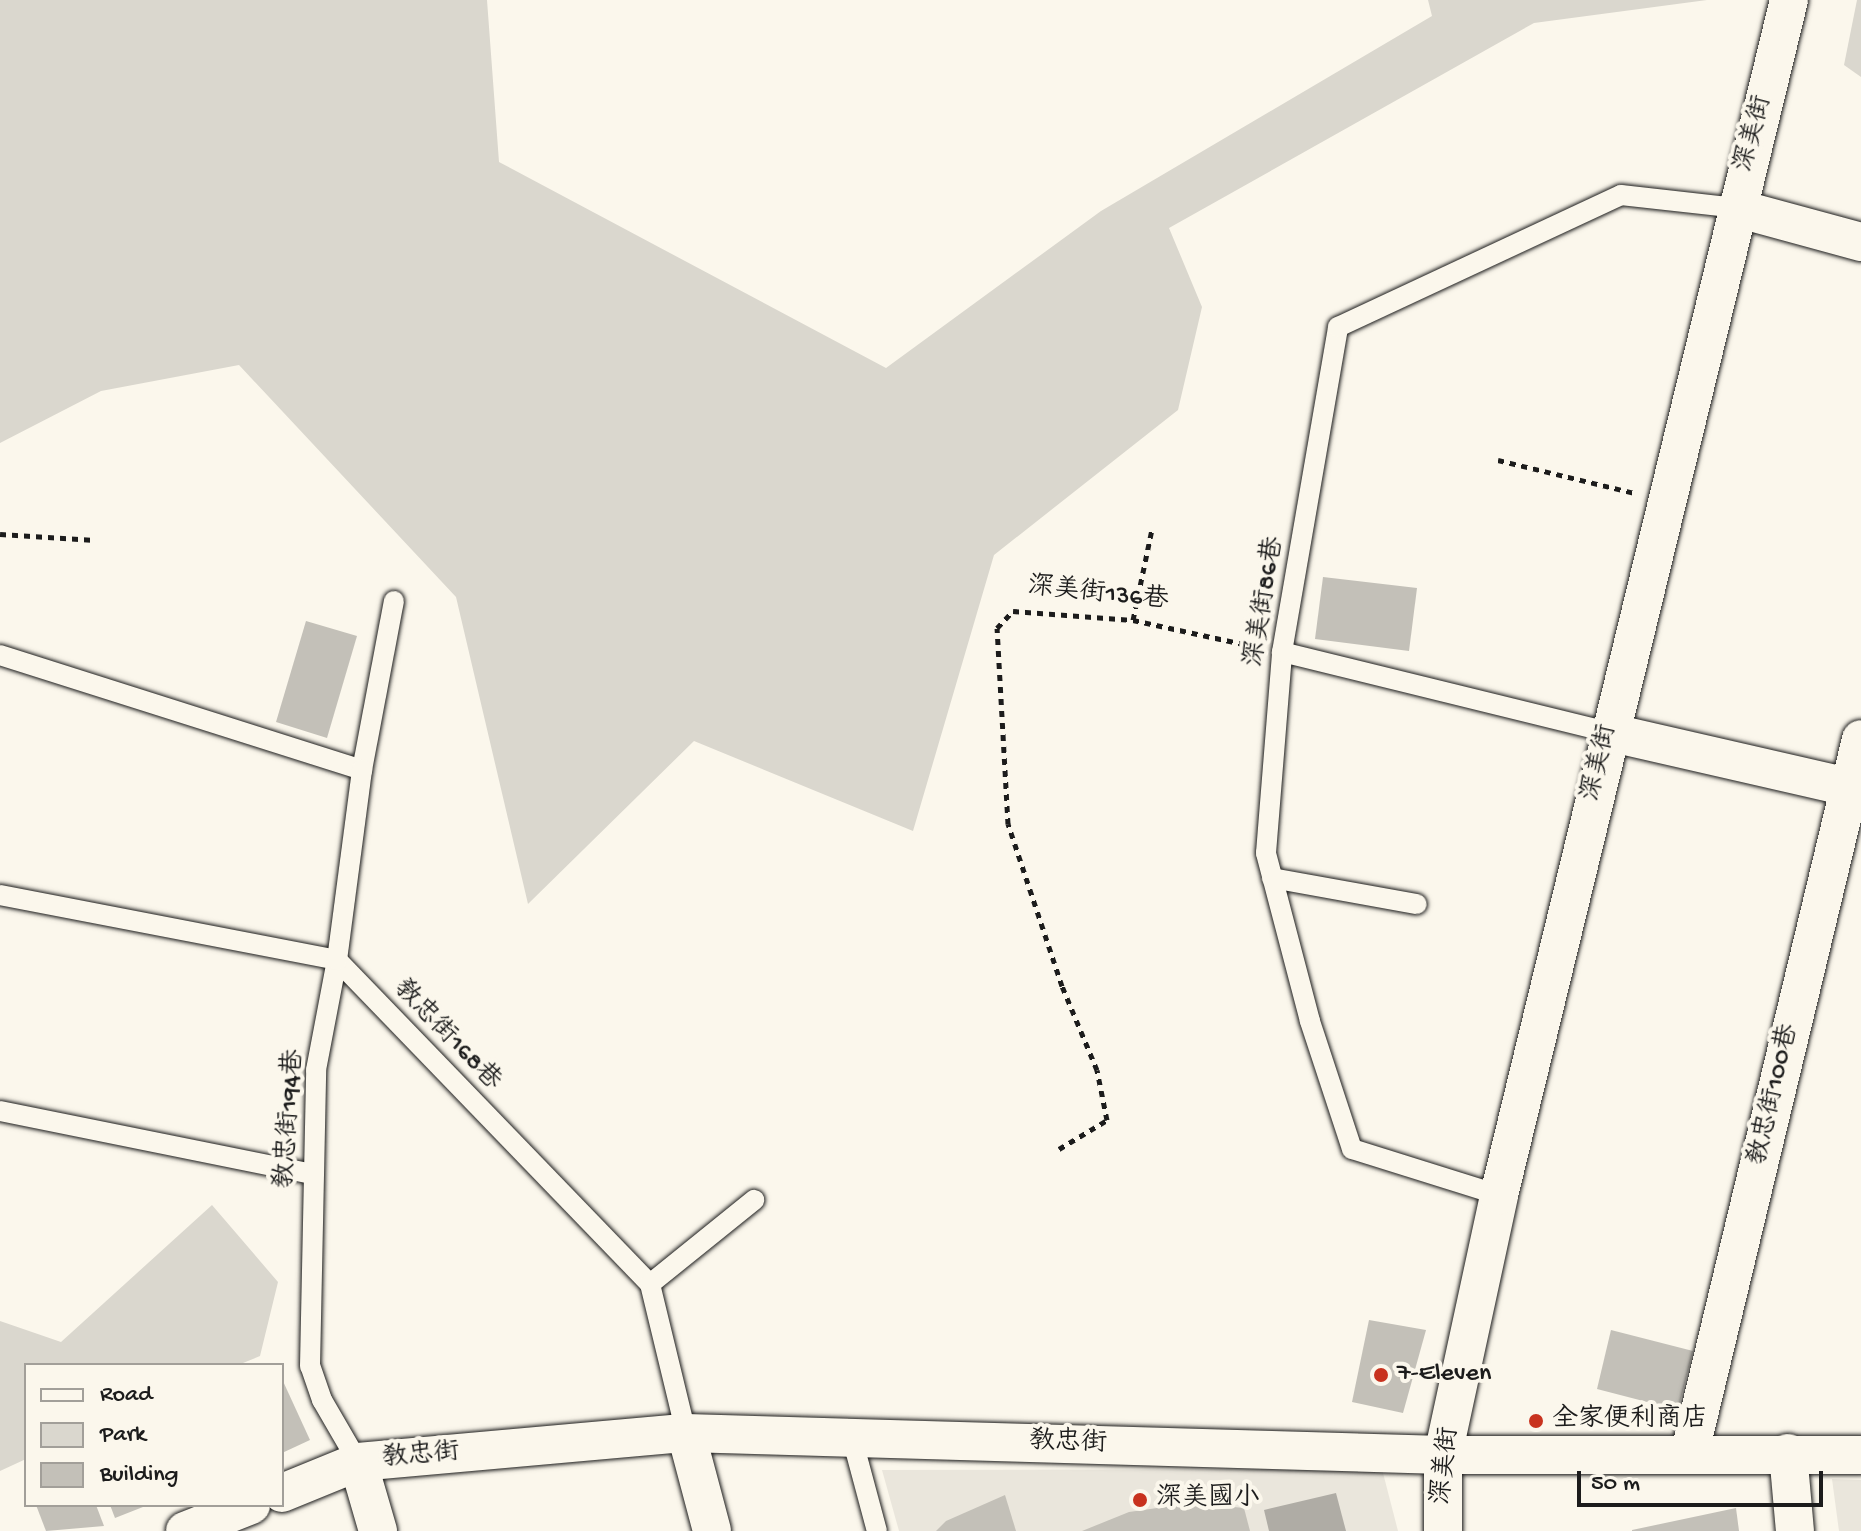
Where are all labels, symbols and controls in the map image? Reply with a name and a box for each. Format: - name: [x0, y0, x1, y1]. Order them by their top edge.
- street label: 深美街: [1730, 92, 1780, 176]
- street label: 深美街86巷: [1240, 535, 1292, 669]
- street label: 深美街136巷: [1026, 572, 1170, 618]
- street label: 深美街: [1577, 721, 1625, 805]
- street label: 教忠街168巷: [385, 974, 507, 1098]
- street label: 教忠街100巷: [1744, 1021, 1806, 1169]
- street label: 教忠街194巷: [271, 1048, 311, 1190]
- place label: 7-Eleven: [1397, 1359, 1491, 1391]
- legend: [24, 1363, 284, 1507]
- marker: 7-Eleven: [1372, 1366, 1390, 1384]
- text: Road: [100, 1381, 152, 1410]
- place label: 全家便利商店: [1552, 1405, 1708, 1437]
- marker: 全家便利商店: [1527, 1412, 1545, 1430]
- text: Park: [100, 1421, 146, 1450]
- street label: 深美街: [1427, 1426, 1467, 1506]
- street label: 教忠街: [1028, 1427, 1108, 1461]
- street label: 教忠街: [381, 1438, 461, 1476]
- scale bar: [1581, 1455, 1827, 1505]
- text: Building: [100, 1461, 178, 1490]
- text: 50 m: [1591, 1470, 1640, 1499]
- place label: 深美國小: [1156, 1484, 1260, 1516]
- marker: 深美國小: [1131, 1491, 1149, 1509]

